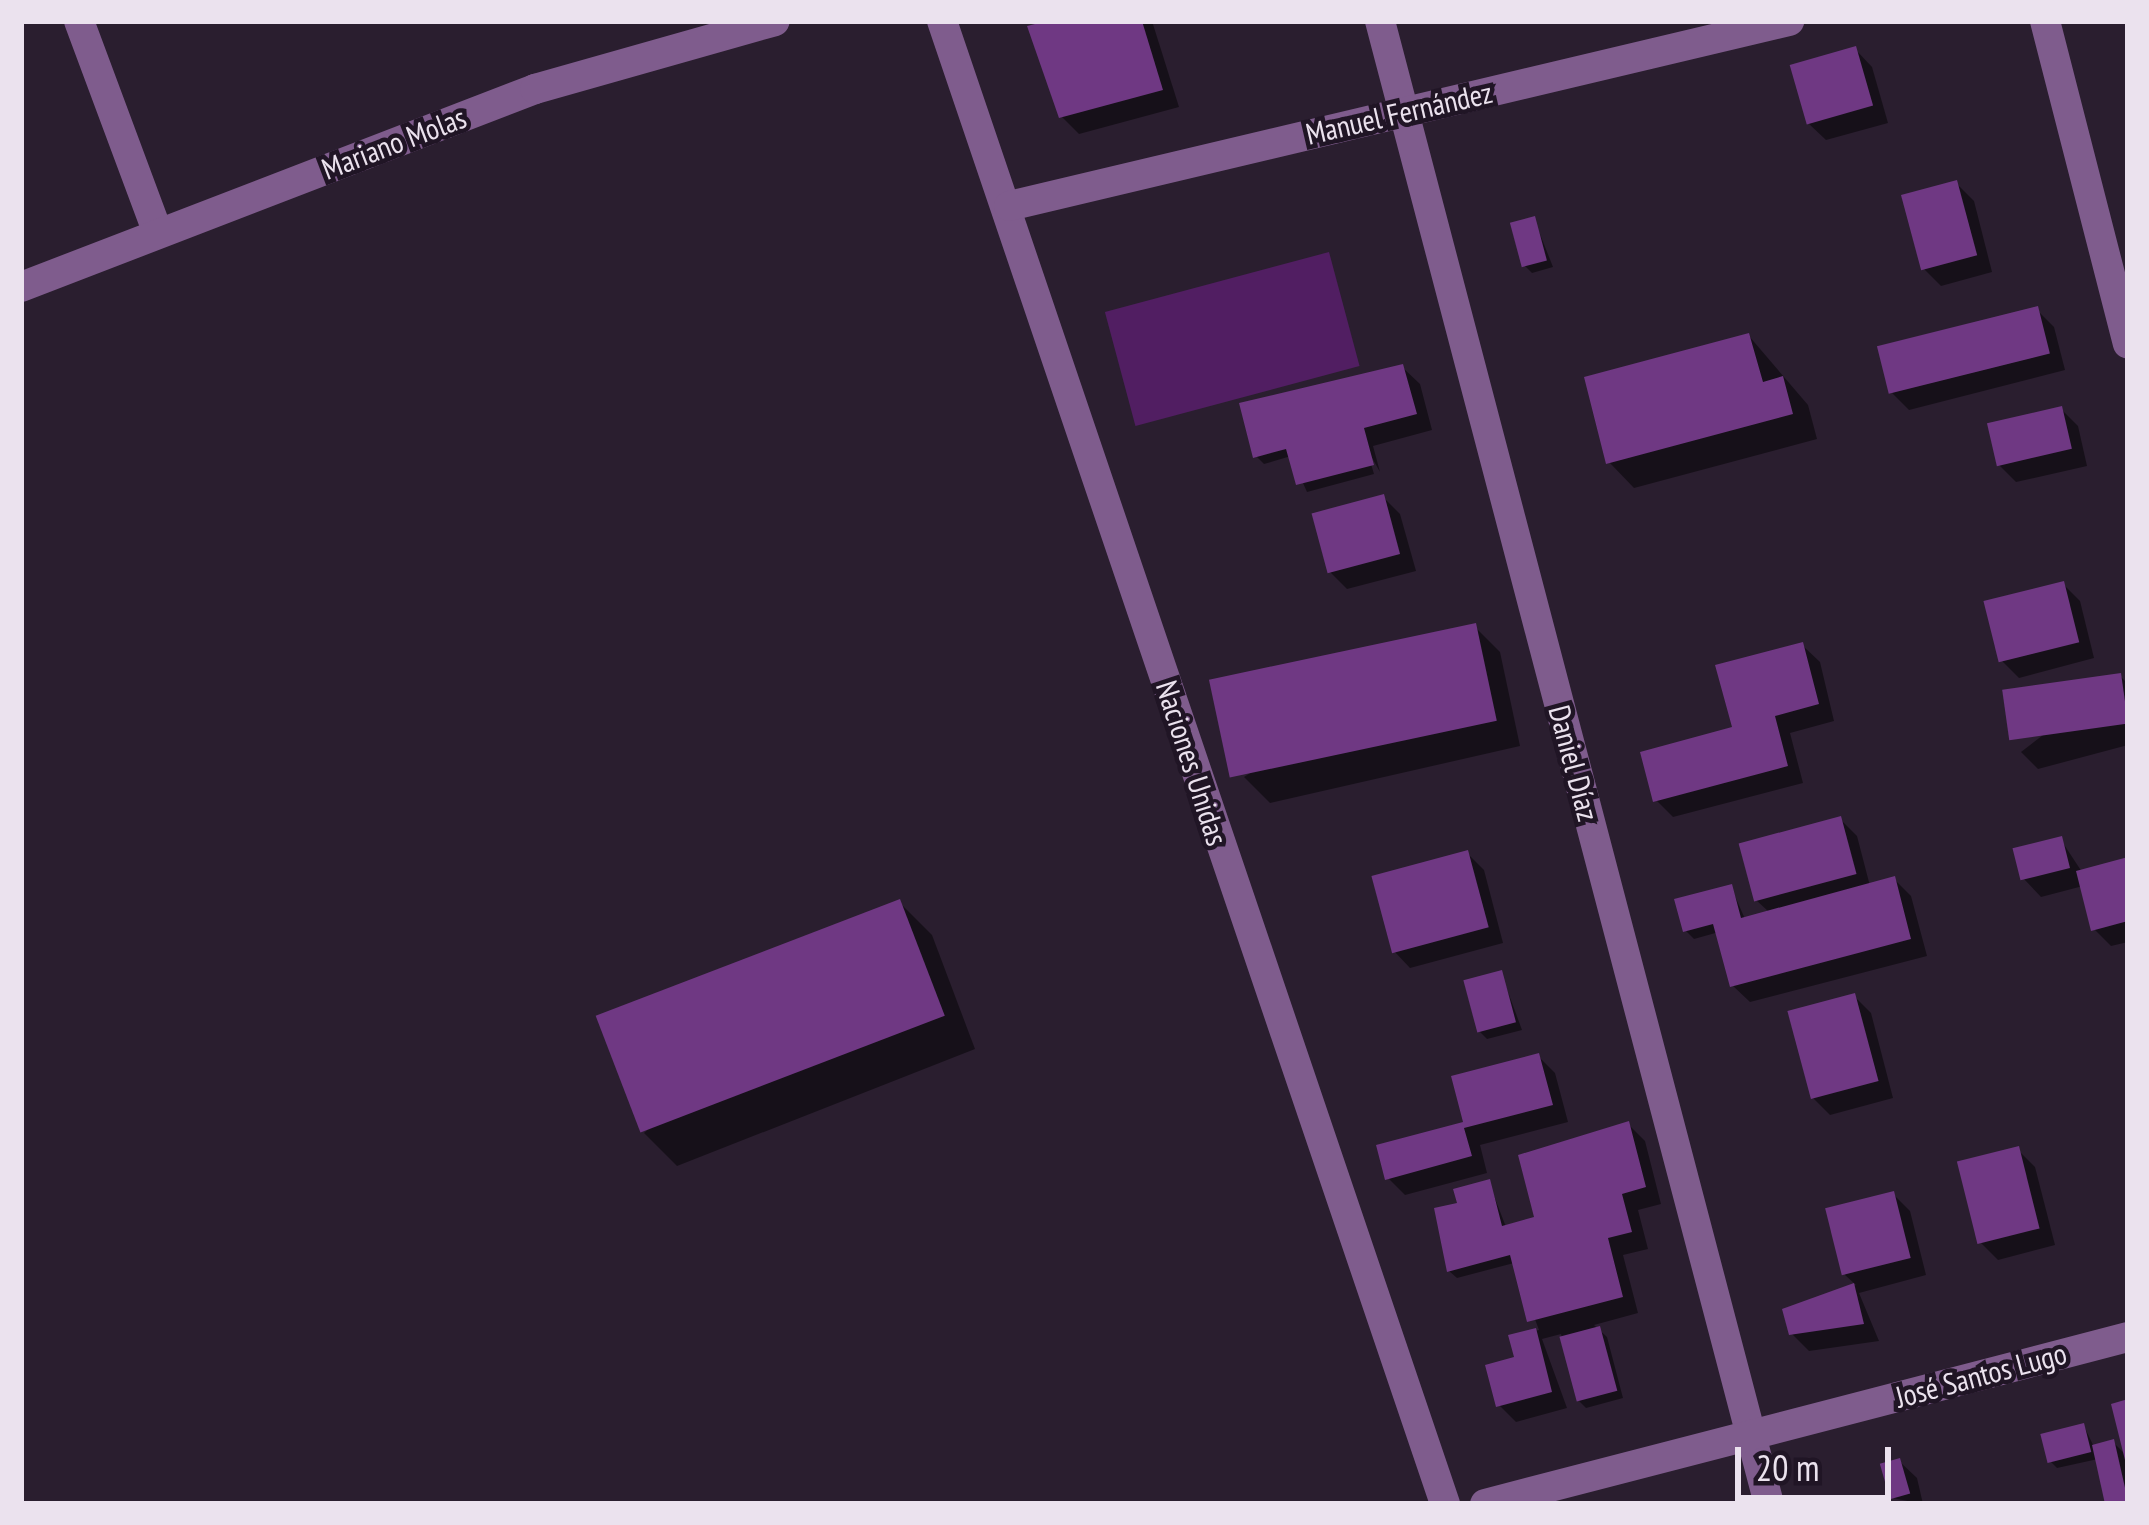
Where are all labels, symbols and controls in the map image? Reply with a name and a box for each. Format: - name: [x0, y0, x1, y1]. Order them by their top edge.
- street label: Manuel Fernández: [1302, 74, 1496, 152]
- street label: Mariano Molas: [317, 99, 471, 187]
- street label: Naciones Unidas: [1148, 676, 1236, 850]
- street label: Daniel Díaz: [1541, 701, 1607, 825]
- street label: José Santos Lugo: [1892, 1335, 2070, 1415]
- scale bar: [1741, 1423, 1897, 1497]
- text: 20 m: [1756, 1444, 1819, 1491]

